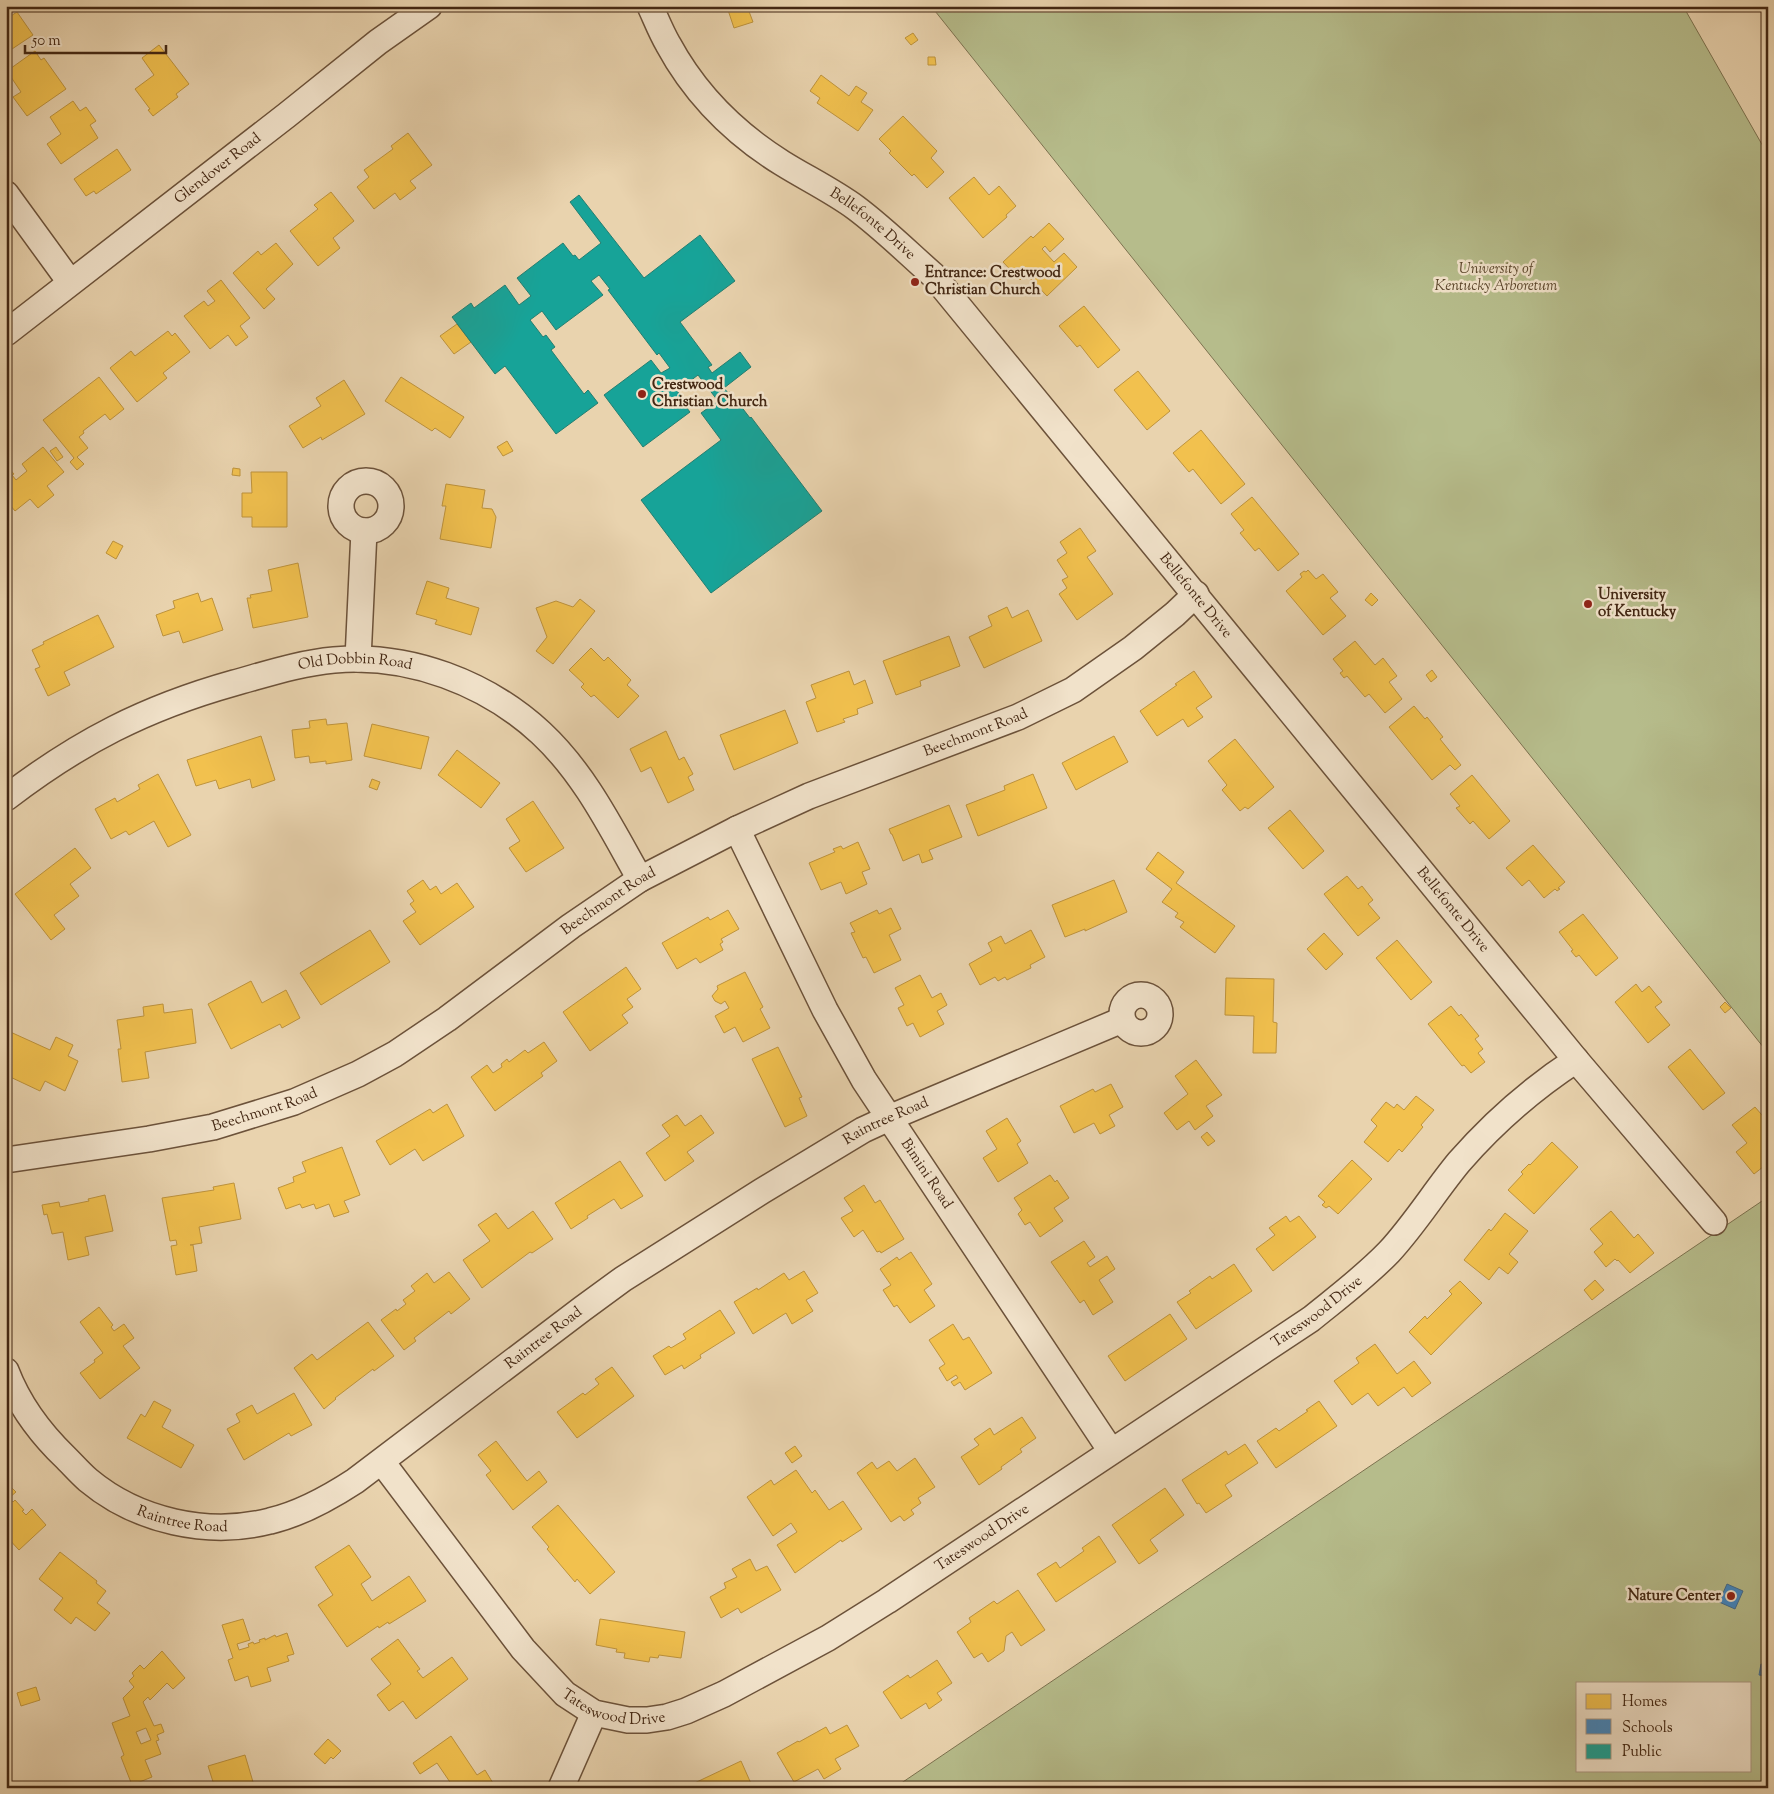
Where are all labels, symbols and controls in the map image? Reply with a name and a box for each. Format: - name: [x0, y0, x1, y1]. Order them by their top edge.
- scale bar: [25, 22, 166, 54]
- text: 50 m: [31, 31, 61, 52]
- street label: Glendover Road: [170, 128, 266, 209]
- street label: Bellefonte Drive: [826, 183, 920, 265]
- park label: University of Kentucky Arboretum: [1435, 259, 1558, 297]
- place label: Entrance: Crestwood Christian Church: [925, 263, 1062, 301]
- marker: Entrance: Crestwood Christian Church: [909, 276, 921, 288]
- place label: Crestwood Christian Church: [652, 375, 768, 413]
- marker: Crestwood Christian Church: [636, 388, 648, 400]
- street label: Bellefonte Drive: [1154, 548, 1237, 643]
- place label: University of Kentucky: [1598, 585, 1677, 623]
- marker: University of Kentucky: [1582, 598, 1594, 610]
- street label: Old Dobbin Road: [296, 648, 415, 676]
- street label: Beechmont Road: [920, 703, 1032, 762]
- street label: Beechmont Road: [557, 862, 660, 940]
- street label: Bellefonte Drive: [1412, 863, 1494, 957]
- street label: Beechmont Road: [209, 1082, 321, 1137]
- street label: Raintree Road: [839, 1092, 932, 1150]
- street label: Bimini Road: [895, 1134, 958, 1213]
- street label: Tateswood Drive: [1267, 1271, 1367, 1353]
- street label: Raintree Road: [500, 1301, 587, 1374]
- street label: Tateswood Drive: [931, 1499, 1033, 1577]
- street label: Raintree Road: [134, 1500, 228, 1538]
- place label: Nature Center: [1628, 1586, 1721, 1607]
- marker: Nature Center: [1725, 1590, 1737, 1602]
- legend: [1576, 1682, 1752, 1772]
- street label: Tateswood Drive: [557, 1684, 667, 1731]
- text: Homes: [1622, 1692, 1667, 1713]
- text: Schools: [1622, 1718, 1673, 1739]
- text: Public: [1622, 1742, 1662, 1763]

